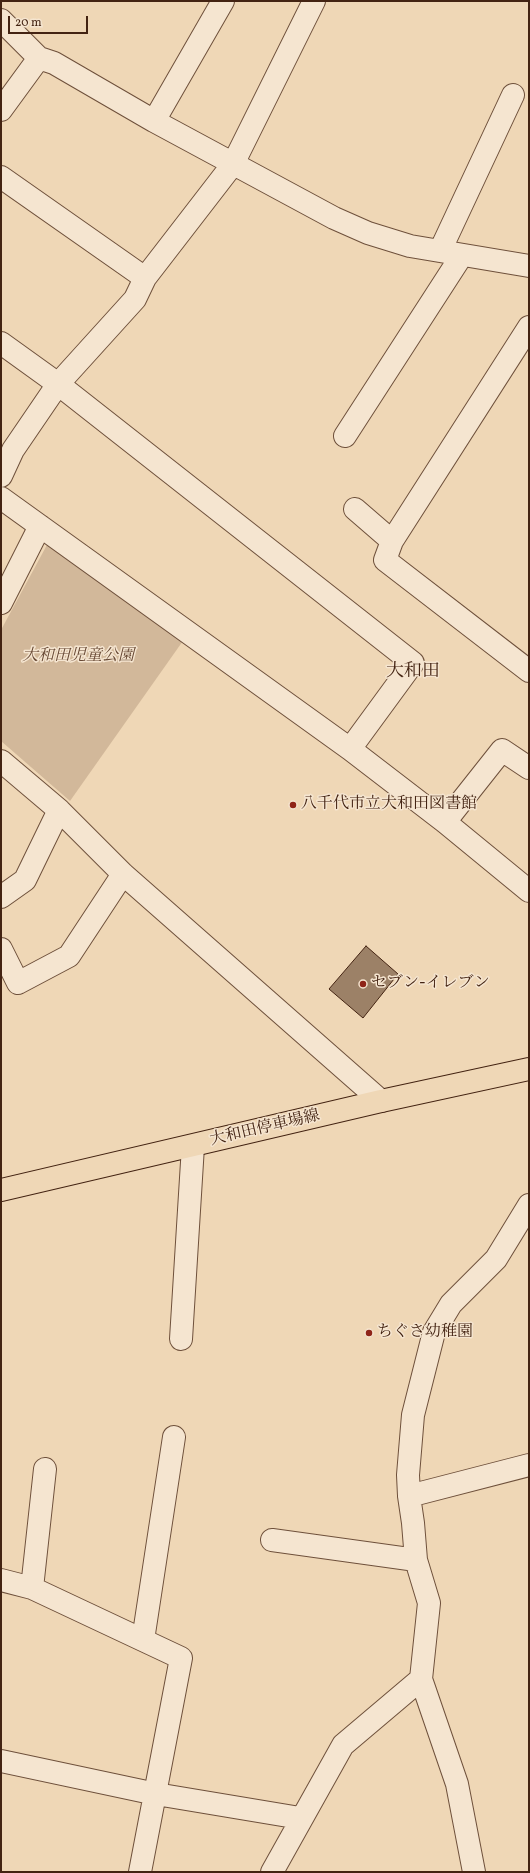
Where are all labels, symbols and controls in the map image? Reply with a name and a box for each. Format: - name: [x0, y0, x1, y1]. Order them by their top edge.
- scale bar: [10, 8, 90, 34]
- text: 20 m: [15, 15, 42, 31]
- park label: 大和田児童公園: [22, 647, 134, 667]
- district label: 大和田: [386, 662, 440, 684]
- place label: 八千代市立大和田図書館: [301, 795, 477, 815]
- marker: 八千代市立大和田図書館: [288, 800, 298, 810]
- place label: セブン-イレブン: [371, 974, 490, 994]
- marker: セブン-イレブン: [358, 979, 368, 989]
- street label: 大和田停車場線: [208, 1107, 322, 1151]
- place label: ちぐさ幼稚園: [377, 1323, 473, 1343]
- marker: ちぐさ幼稚園: [364, 1328, 374, 1338]

